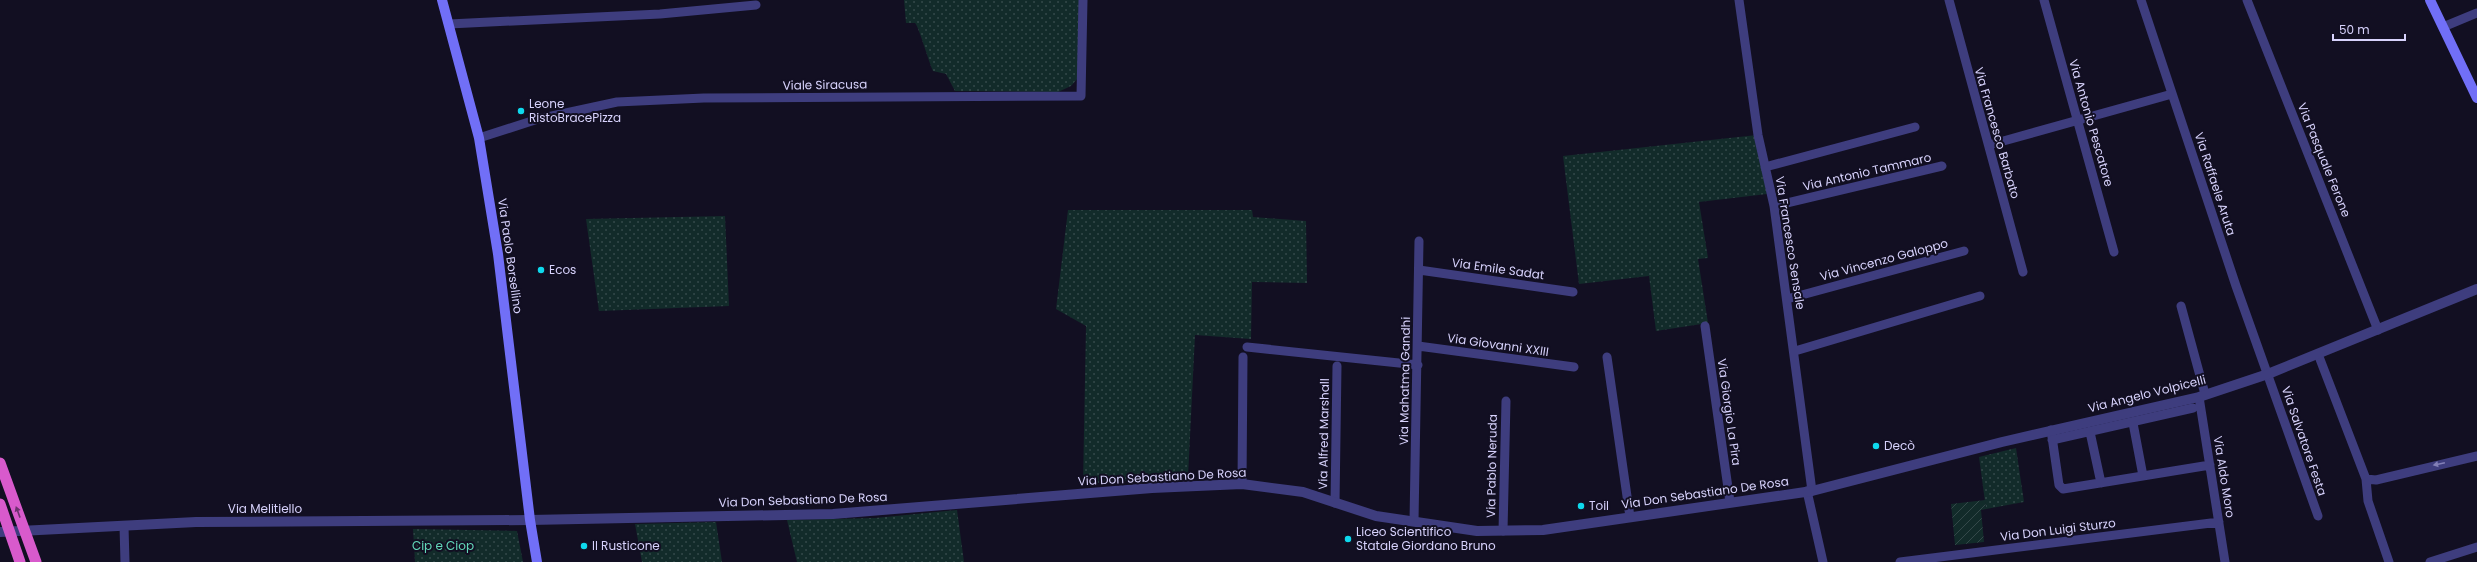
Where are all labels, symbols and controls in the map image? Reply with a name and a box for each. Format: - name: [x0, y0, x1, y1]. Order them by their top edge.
- scale bar: [2333, 16, 2405, 42]
- text: 50 m: [2339, 21, 2370, 38]
- street label: Via Antonio Pescatore: [2065, 57, 2118, 189]
- street label: Via Francesco Barbato: [1971, 65, 2024, 201]
- street label: Viale Siracusa: [782, 75, 867, 94]
- place label: Leone RistoBracePizza: [529, 95, 621, 126]
- street label: Via Pasquale Ferone: [2294, 100, 2355, 220]
- marker: Leone RistoBracePizza: [516, 106, 526, 116]
- street label: Via Raffaele Aruta: [2191, 130, 2240, 238]
- street label: Via Antonio Tammaro: [1801, 148, 1933, 195]
- street label: Via Francesco Sensale: [1772, 175, 1809, 311]
- street label: Via Paolo Borsellino: [494, 197, 527, 315]
- street label: Via Vincenzo Galoppo: [1818, 234, 1950, 285]
- street label: Via Emile Sadat: [1451, 254, 1545, 283]
- place label: Ecos: [549, 261, 576, 278]
- marker: Ecos: [536, 265, 546, 275]
- street label: Via Mahatma Gandhi: [1395, 317, 1414, 445]
- street label: Via Giovanni XXIII: [1446, 329, 1550, 360]
- street label: Via Giorgio La Pira: [1714, 357, 1745, 466]
- street label: Via Angelo Volpicelli: [2086, 371, 2208, 416]
- street label: Via Alfred Marshall: [1314, 378, 1333, 490]
- street label: Via Salvatore Festa: [2278, 384, 2331, 498]
- street label: Via Pablo Neruda: [1482, 414, 1501, 518]
- street label: Via Aldo Moro: [2210, 435, 2239, 519]
- place label: Decò: [1884, 437, 1915, 454]
- marker: Decò: [1871, 441, 1881, 451]
- one-way arrow: [2433, 462, 2445, 468]
- street label: Via Don Sebastiano De Rosa: [1077, 464, 1247, 489]
- street label: Via Don Sebastiano De Rosa: [1620, 472, 1790, 513]
- street label: Via Don Sebastiano De Rosa: [718, 488, 888, 511]
- place label: Toil: [1589, 497, 1609, 514]
- street label: Via Melitiello: [228, 500, 303, 517]
- marker: Toil: [1576, 501, 1586, 511]
- one-way arrow: [15, 506, 21, 518]
- street label: Via Don Luigi Sturzo: [1999, 514, 2117, 545]
- place label: Liceo Scientifico Statale Giordano Bruno: [1356, 523, 1496, 554]
- marker: Liceo Scientifico Statale Giordano Bruno: [1343, 534, 1353, 544]
- park label: Cip e Ciop: [412, 537, 474, 554]
- place label: Il Rusticone: [592, 537, 660, 554]
- marker: Il Rusticone: [579, 541, 589, 551]

